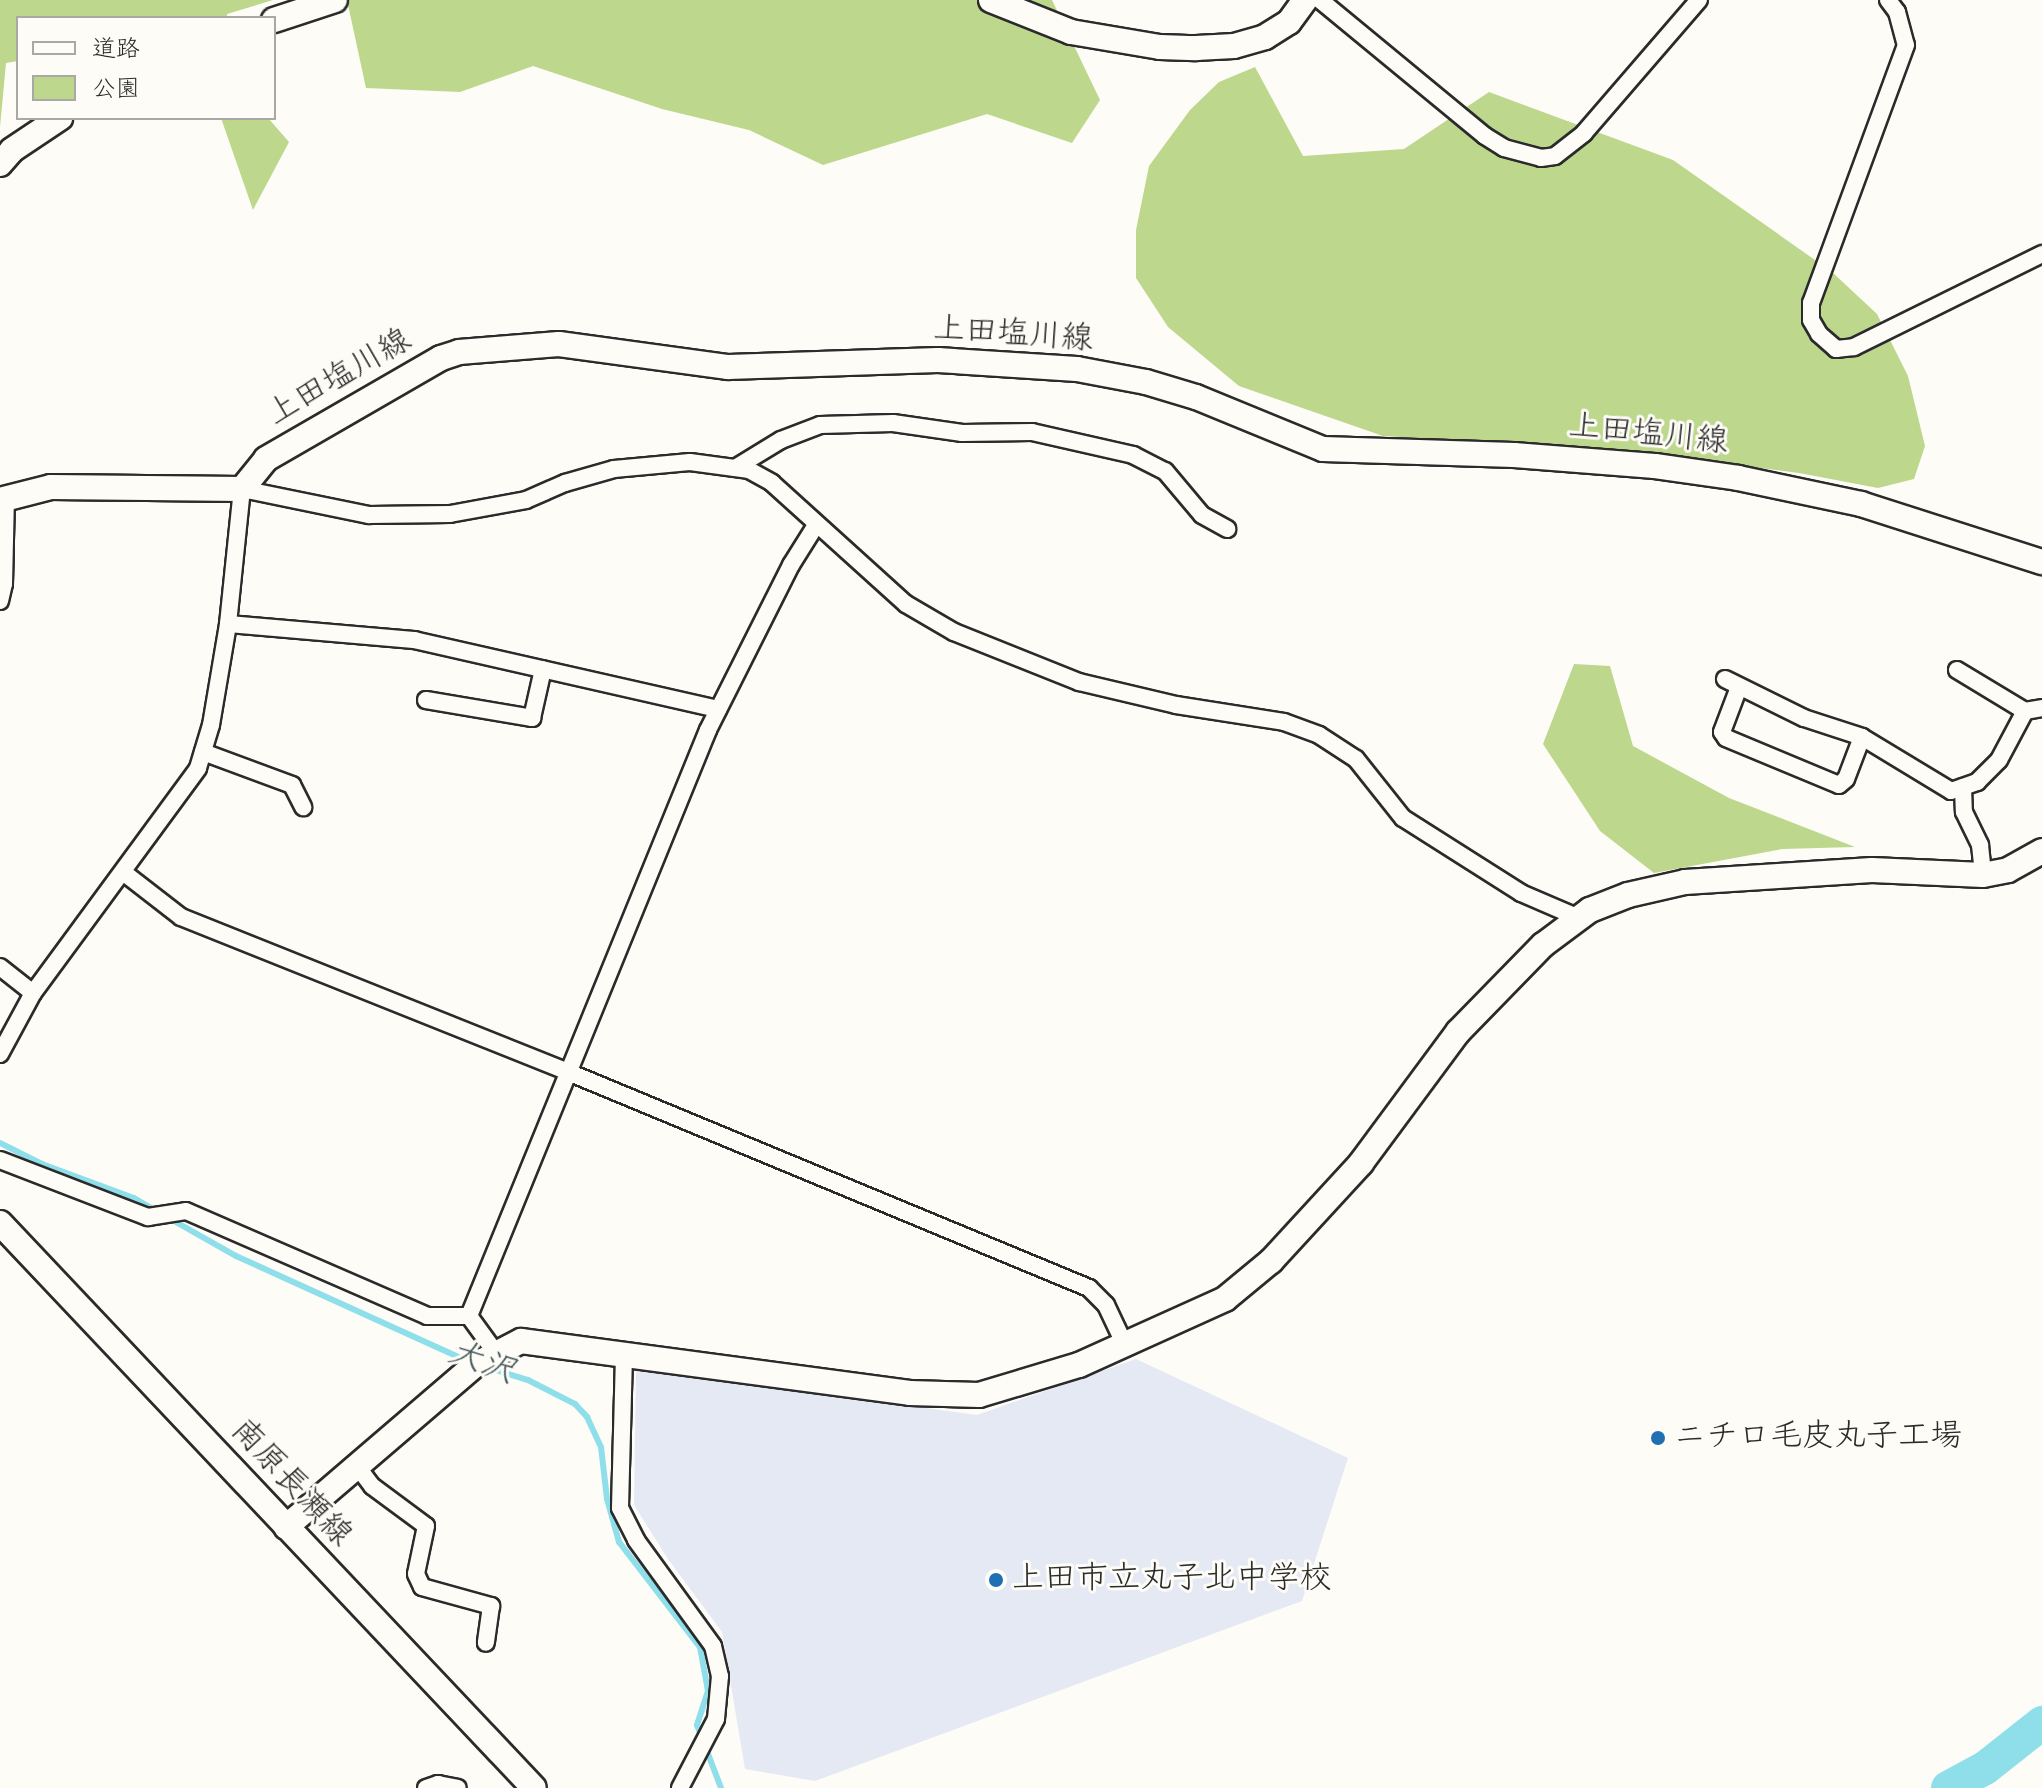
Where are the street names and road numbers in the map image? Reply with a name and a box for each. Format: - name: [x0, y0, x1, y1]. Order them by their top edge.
- street label: 上田塩川線: [932, 311, 1094, 361]
- street label: 上田塩川線: [261, 322, 419, 436]
- street label: 上田塩川線: [1566, 409, 1730, 463]
- street label: 南原長瀬線: [221, 1412, 359, 1556]

